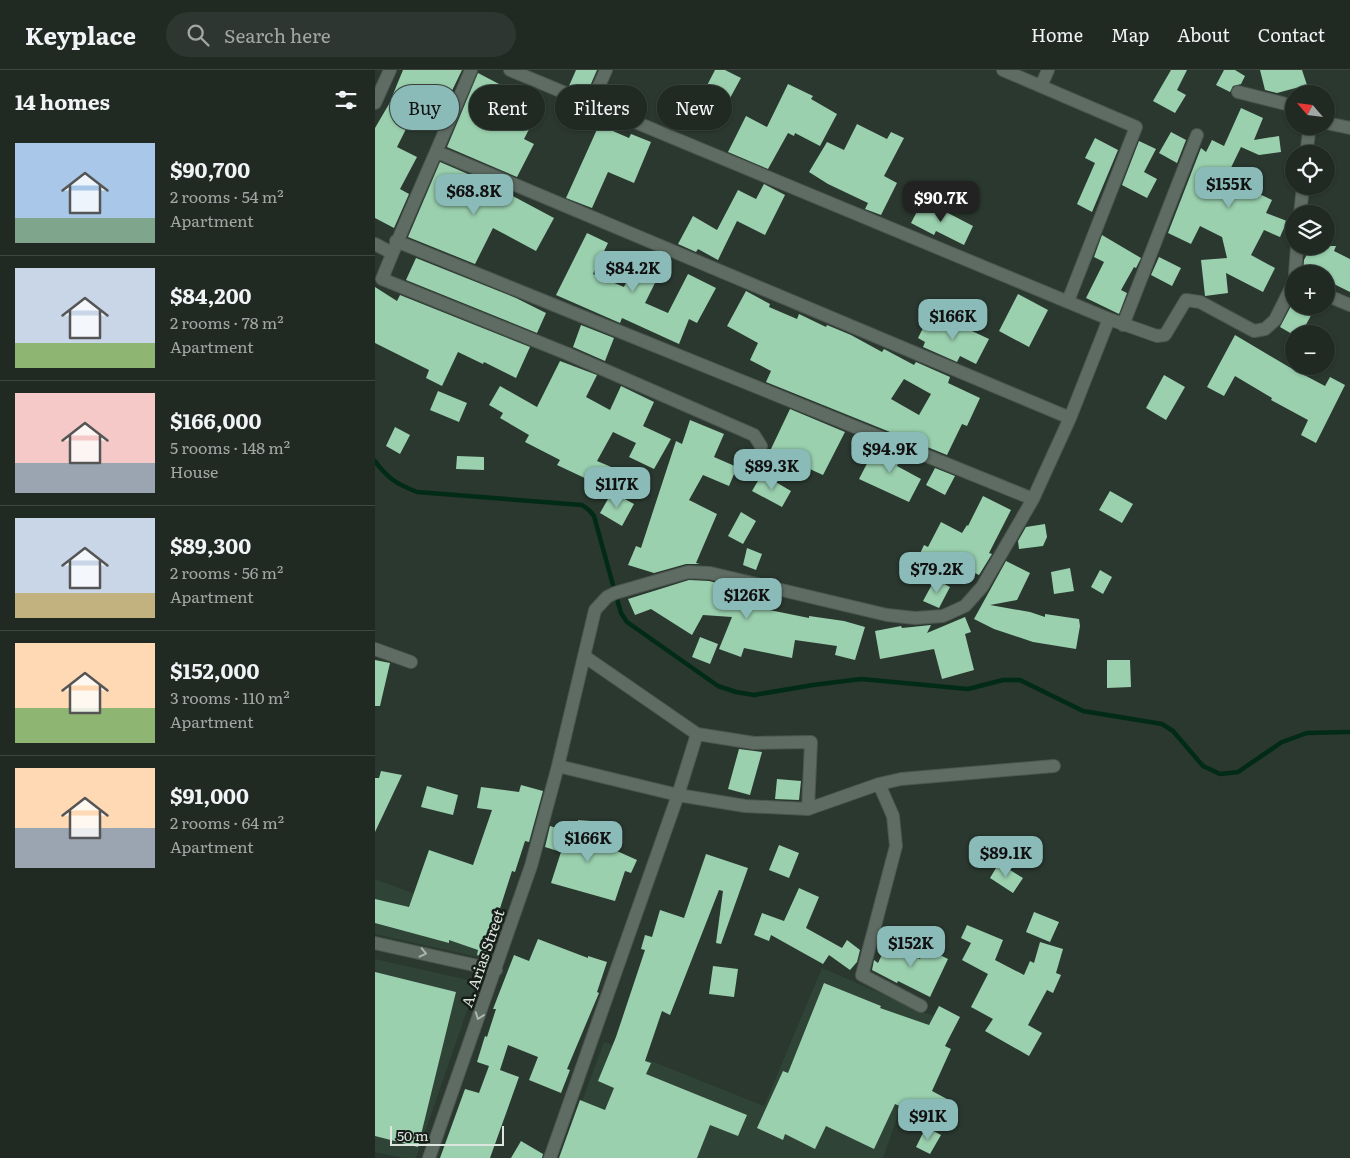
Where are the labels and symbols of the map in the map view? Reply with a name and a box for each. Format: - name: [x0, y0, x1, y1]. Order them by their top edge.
- north arrow: [1285, 85, 1335, 135]
- pin: $155K: [1194, 166, 1264, 209]
- pin: $68.8K: [433, 174, 515, 216]
- pin: $90.7K: [900, 180, 982, 223]
- pin: $84.2K: [592, 250, 674, 293]
- pin: $166K: [918, 298, 988, 341]
- pin: $94.9K: [849, 432, 931, 474]
- pin: $89.3K: [731, 448, 813, 491]
- pin: $117K: [582, 466, 652, 509]
- pin: $79.2K: [896, 552, 978, 594]
- pin: $126K: [712, 578, 782, 620]
- pin: $166K: [553, 820, 623, 863]
- pin: $89.1K: [965, 836, 1047, 878]
- street label: A. Arias Street: [454, 906, 510, 1010]
- pin: $152K: [876, 926, 946, 968]
- one-way arrow: [418, 947, 427, 958]
- one-way arrow: [475, 1011, 485, 1020]
- pin: $91K: [898, 1098, 958, 1141]
- scale bar: [390, 1123, 504, 1146]

